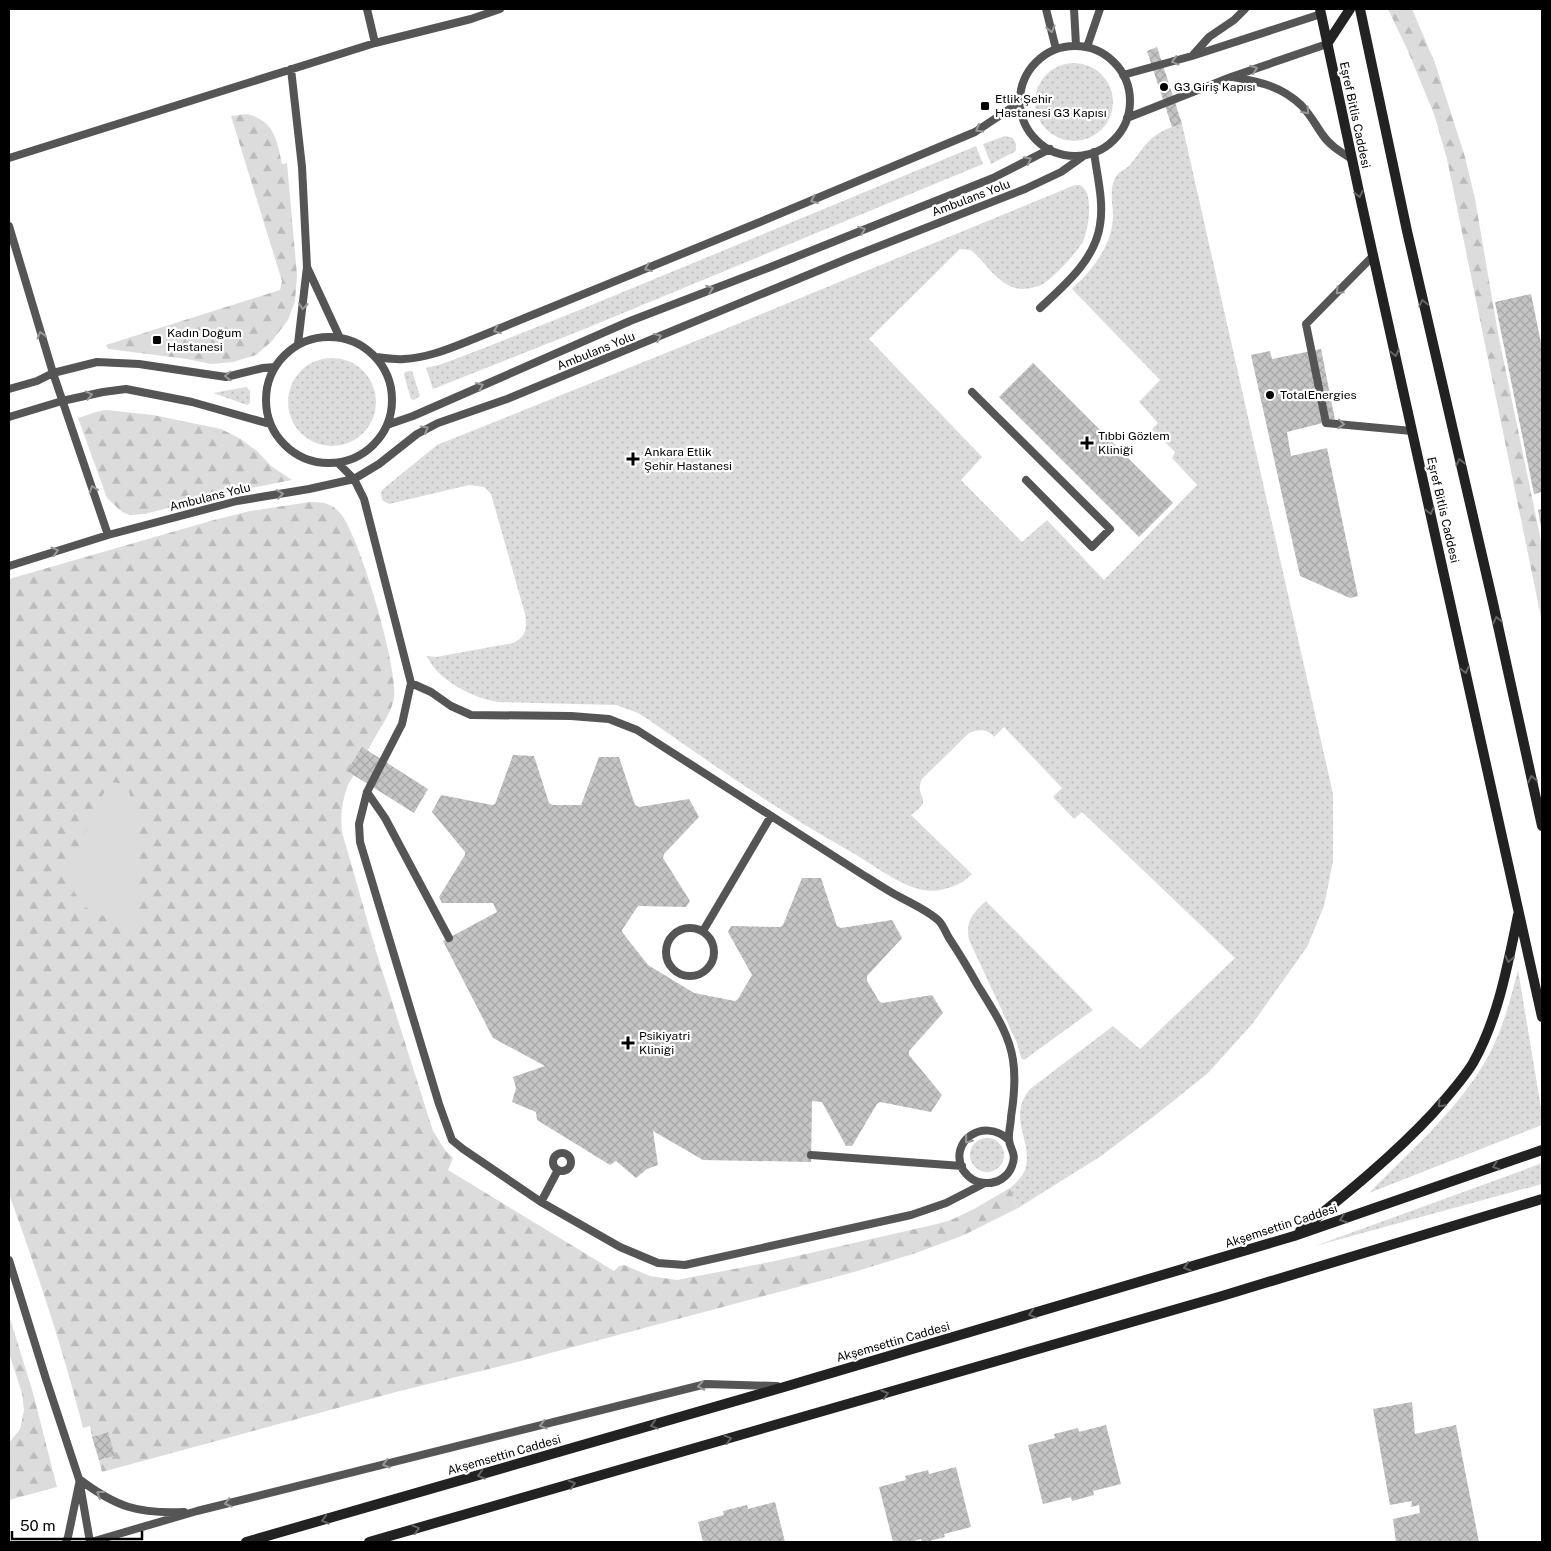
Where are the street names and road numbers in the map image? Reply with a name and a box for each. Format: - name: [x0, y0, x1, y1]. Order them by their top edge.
- street label: Eşref Bitlis Caddesi: [1337, 61, 1373, 169]
- street label: Ambulans Yolu: [930, 177, 1012, 219]
- street label: Ambulans Yolu: [555, 329, 637, 373]
- street label: Eşref Bitlis Caddesi: [1424, 456, 1462, 564]
- street label: Ambulans Yolu: [168, 480, 252, 514]
- street label: Akşemsettin Caddesi: [1223, 1201, 1339, 1251]
- street label: Akşemsettin Caddesi: [835, 1319, 951, 1365]
- street label: Akşemsettin Caddesi: [446, 1432, 562, 1478]

